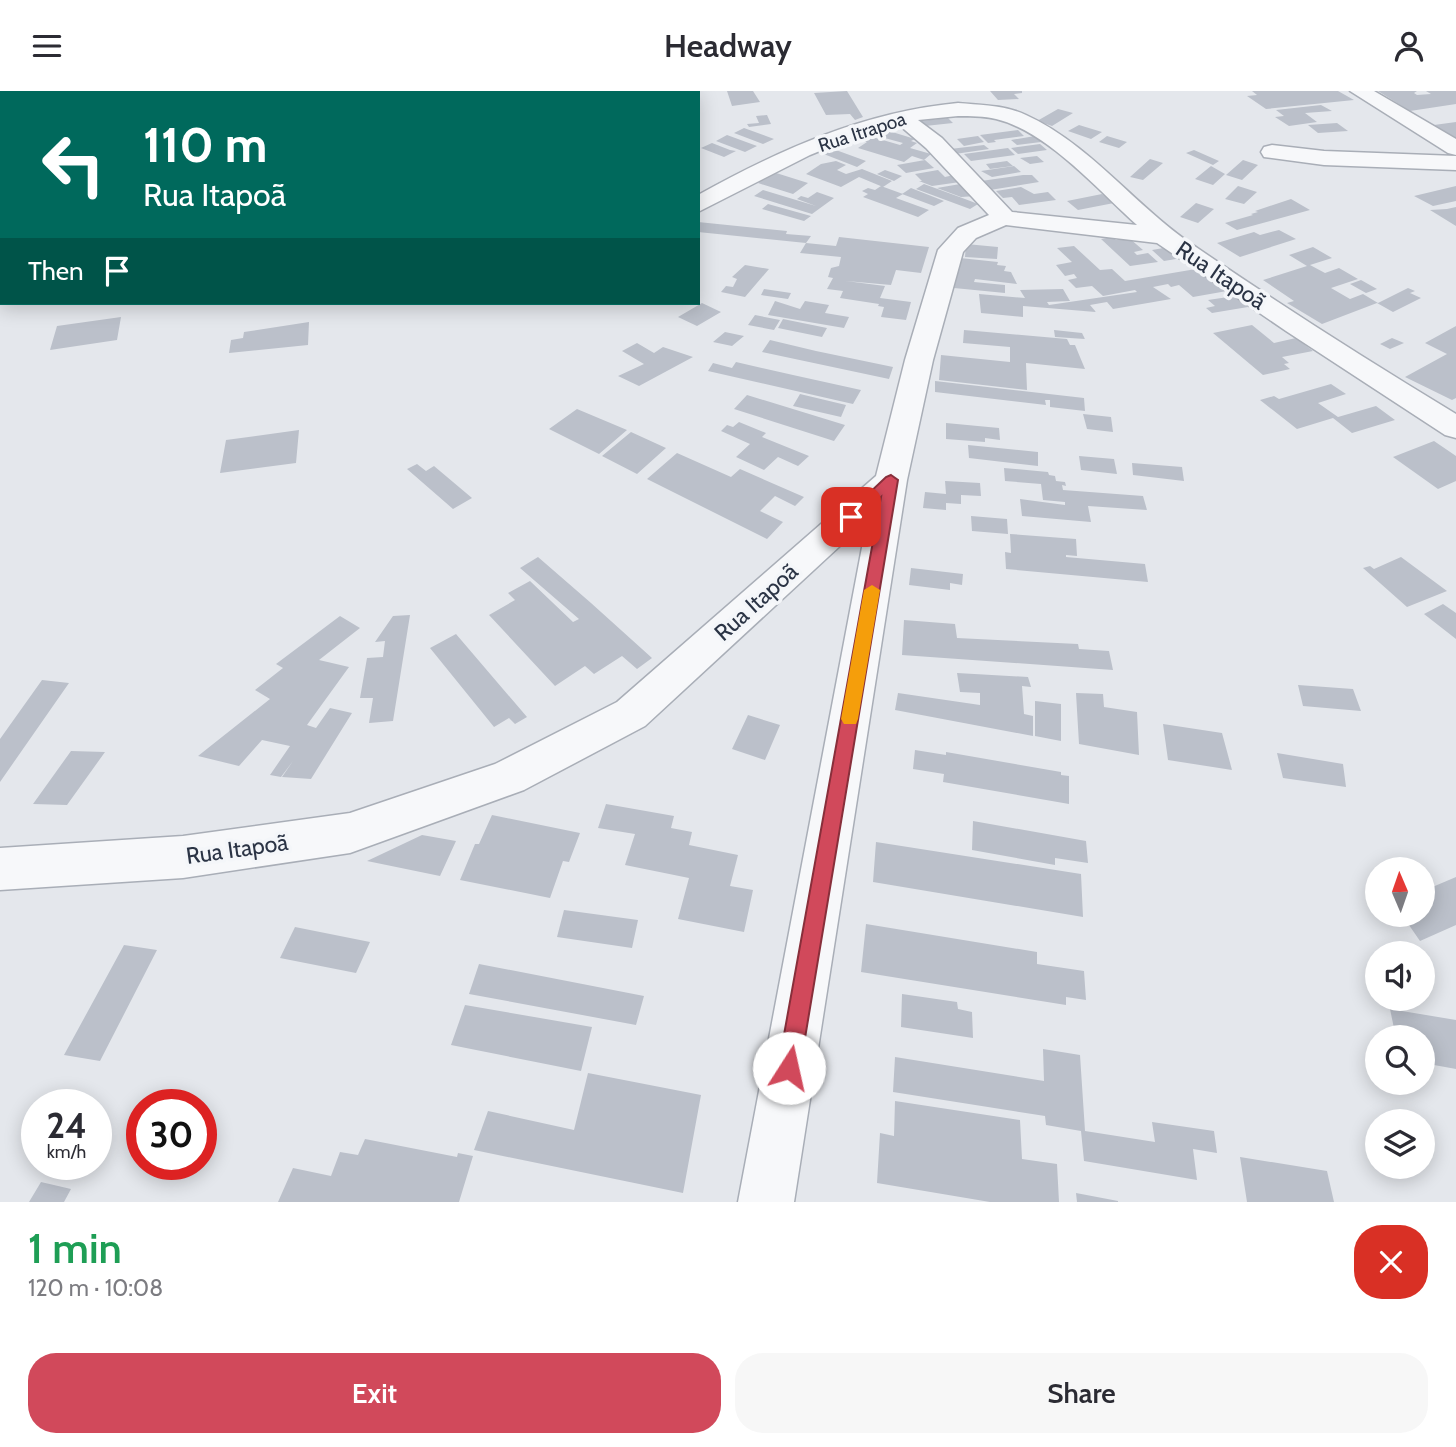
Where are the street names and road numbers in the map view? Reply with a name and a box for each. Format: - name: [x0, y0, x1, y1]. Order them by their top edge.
- street label: Rua Itrapoa: [815, 107, 909, 157]
- street label: Rua Itapoã: [1171, 235, 1271, 315]
- street label: Rua Itapoã: [708, 557, 804, 647]
- street label: Rua Itapoã: [184, 828, 290, 870]

